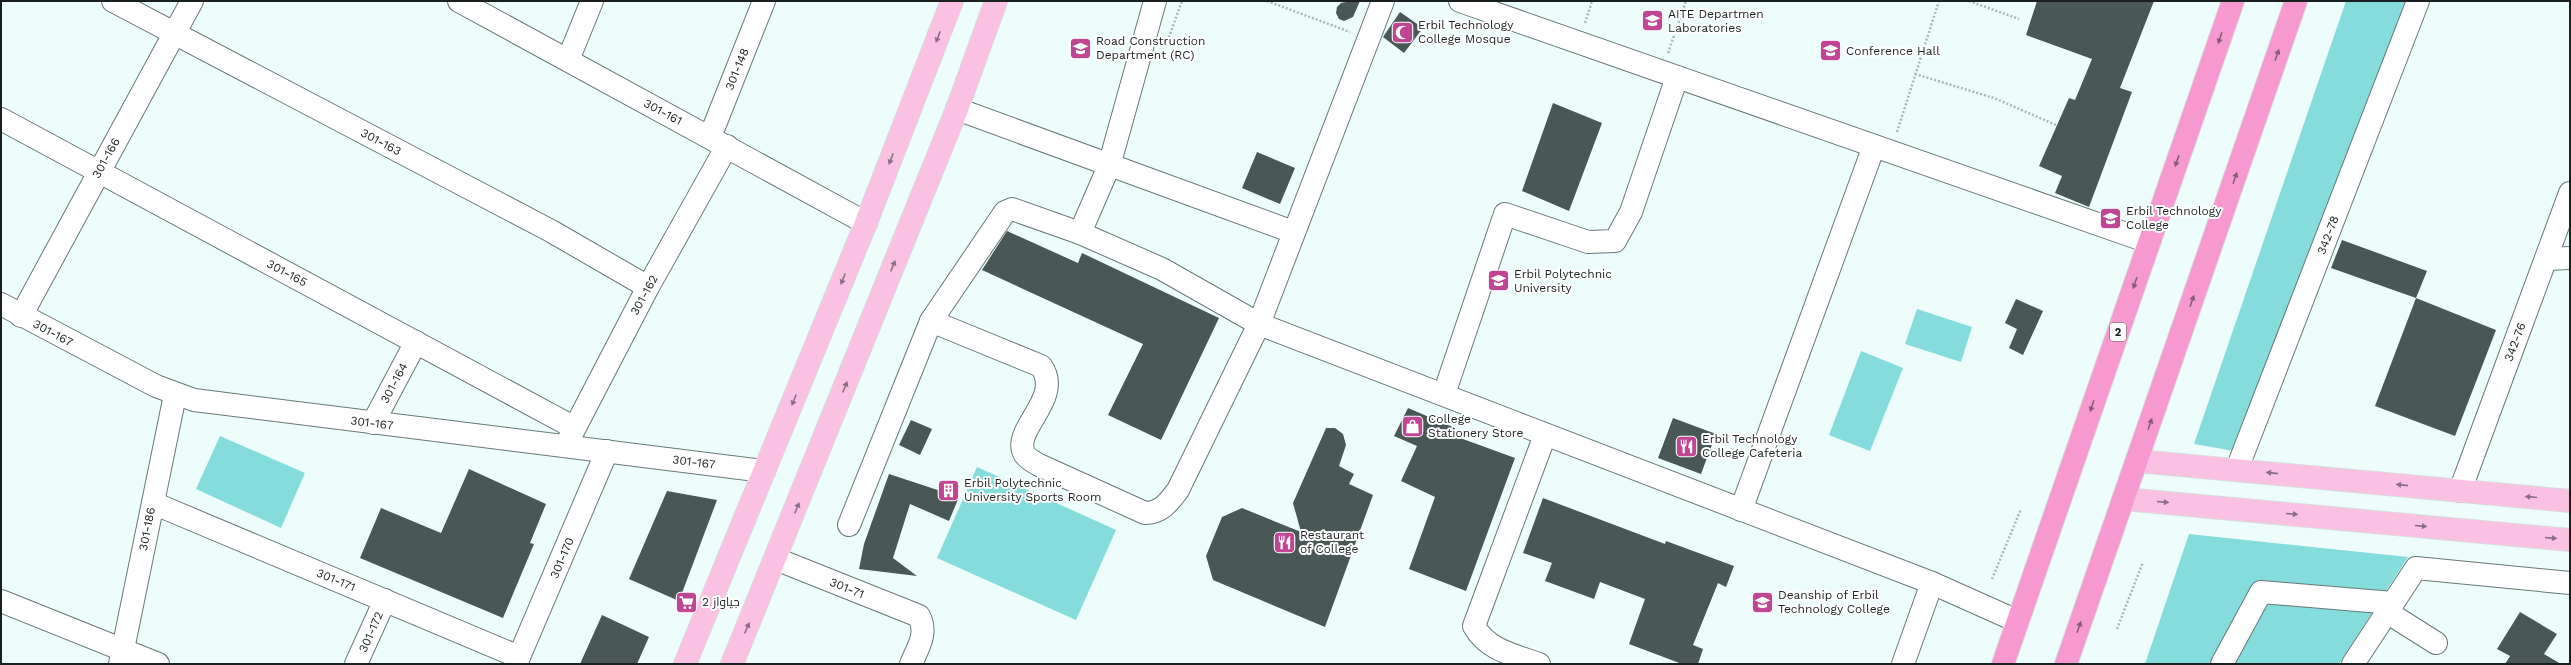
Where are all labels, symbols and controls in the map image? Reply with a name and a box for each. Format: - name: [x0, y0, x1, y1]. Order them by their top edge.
- place label: AITE Departmen Laboratories: [1668, 7, 1764, 35]
- school or university icon: AITE Departmen Laboratories: [1639, 8, 1665, 34]
- place label: Erbil Technology College Mosque: [1418, 18, 1514, 46]
- mosque icon: Erbil Technology College Mosque: [1390, 19, 1416, 45]
- one-way arrow: [935, 32, 941, 44]
- one-way arrow: [2217, 32, 2223, 44]
- place label: Road Construction Department (RC): [1096, 34, 1205, 62]
- school or university icon: Road Construction Department (RC): [1067, 35, 1093, 61]
- school or university icon: Conference Hall: [1817, 38, 1843, 64]
- place label: Conference Hall: [1846, 44, 1940, 58]
- street label: 301-148: [722, 46, 752, 92]
- one-way arrow: [2275, 49, 2281, 61]
- street label: 301-161: [641, 96, 685, 128]
- street label: 301-163: [358, 126, 404, 158]
- street label: 301-166: [89, 135, 123, 181]
- one-way arrow: [888, 153, 894, 165]
- one-way arrow: [2174, 155, 2180, 167]
- one-way arrow: [2232, 172, 2238, 184]
- place label: Erbil Technology College: [2126, 204, 2222, 232]
- school or university icon: Erbil Technology College: [2098, 205, 2124, 231]
- street label: 342-78: [2314, 214, 2342, 256]
- street label: 301-165: [264, 257, 310, 289]
- one-way arrow: [891, 260, 897, 272]
- place label: Erbil Polytechnic University: [1514, 267, 1612, 295]
- school or university icon: Erbil Polytechnic University: [1485, 268, 1511, 294]
- street label: 301-162: [627, 272, 661, 318]
- one-way arrow: [840, 274, 846, 285]
- one-way arrow: [2132, 278, 2138, 290]
- one-way arrow: [2190, 295, 2196, 307]
- street label: 301-167: [31, 317, 76, 349]
- street label: 342-76: [2502, 321, 2528, 363]
- road number: 2: [2110, 323, 2126, 341]
- street label: 301-164: [377, 360, 411, 406]
- one-way arrow: [842, 382, 848, 393]
- one-way arrow: [790, 394, 796, 406]
- one-way arrow: [2089, 401, 2095, 413]
- place label: College Stationery Store: [1428, 412, 1524, 440]
- street label: 301-167: [350, 413, 395, 433]
- shop icon: College Stationery Store: [1399, 413, 1425, 439]
- one-way arrow: [2147, 417, 2153, 429]
- place label: Erbil Technology College Cafeteria: [1702, 432, 1802, 460]
- restaurant icon: Erbil Technology College Cafeteria: [1674, 433, 1700, 459]
- street label: 301-167: [672, 452, 717, 472]
- one-way arrow: [2266, 469, 2278, 476]
- place label: Erbil Polytechnic University Sports Room: [964, 476, 1101, 504]
- building icon: Erbil Polytechnic University Sports Room: [936, 477, 962, 503]
- one-way arrow: [2396, 482, 2408, 489]
- one-way arrow: [2525, 494, 2537, 501]
- one-way arrow: [2157, 499, 2169, 506]
- one-way arrow: [794, 501, 800, 513]
- street label: 301-186: [136, 506, 158, 552]
- one-way arrow: [2286, 511, 2298, 518]
- one-way arrow: [2415, 523, 2427, 530]
- place label: Restaurant of College: [1300, 528, 1364, 556]
- restaurant icon: Restaurant of College: [1271, 529, 1297, 555]
- street label: 301-170: [547, 535, 577, 581]
- one-way arrow: [2545, 535, 2557, 542]
- street label: 301-171: [314, 566, 358, 594]
- street label: 301-71: [828, 575, 866, 601]
- place label: Deanship of Erbil Technology College: [1778, 588, 1890, 616]
- supermarket icon: جیاواز 2: [674, 589, 700, 615]
- school or university icon: Deanship of Erbil Technology College: [1750, 589, 1776, 615]
- place label: جیاواز 2: [702, 595, 740, 609]
- street label: 301-172: [356, 609, 386, 655]
- one-way arrow: [2077, 621, 2083, 633]
- one-way arrow: [744, 622, 751, 634]

